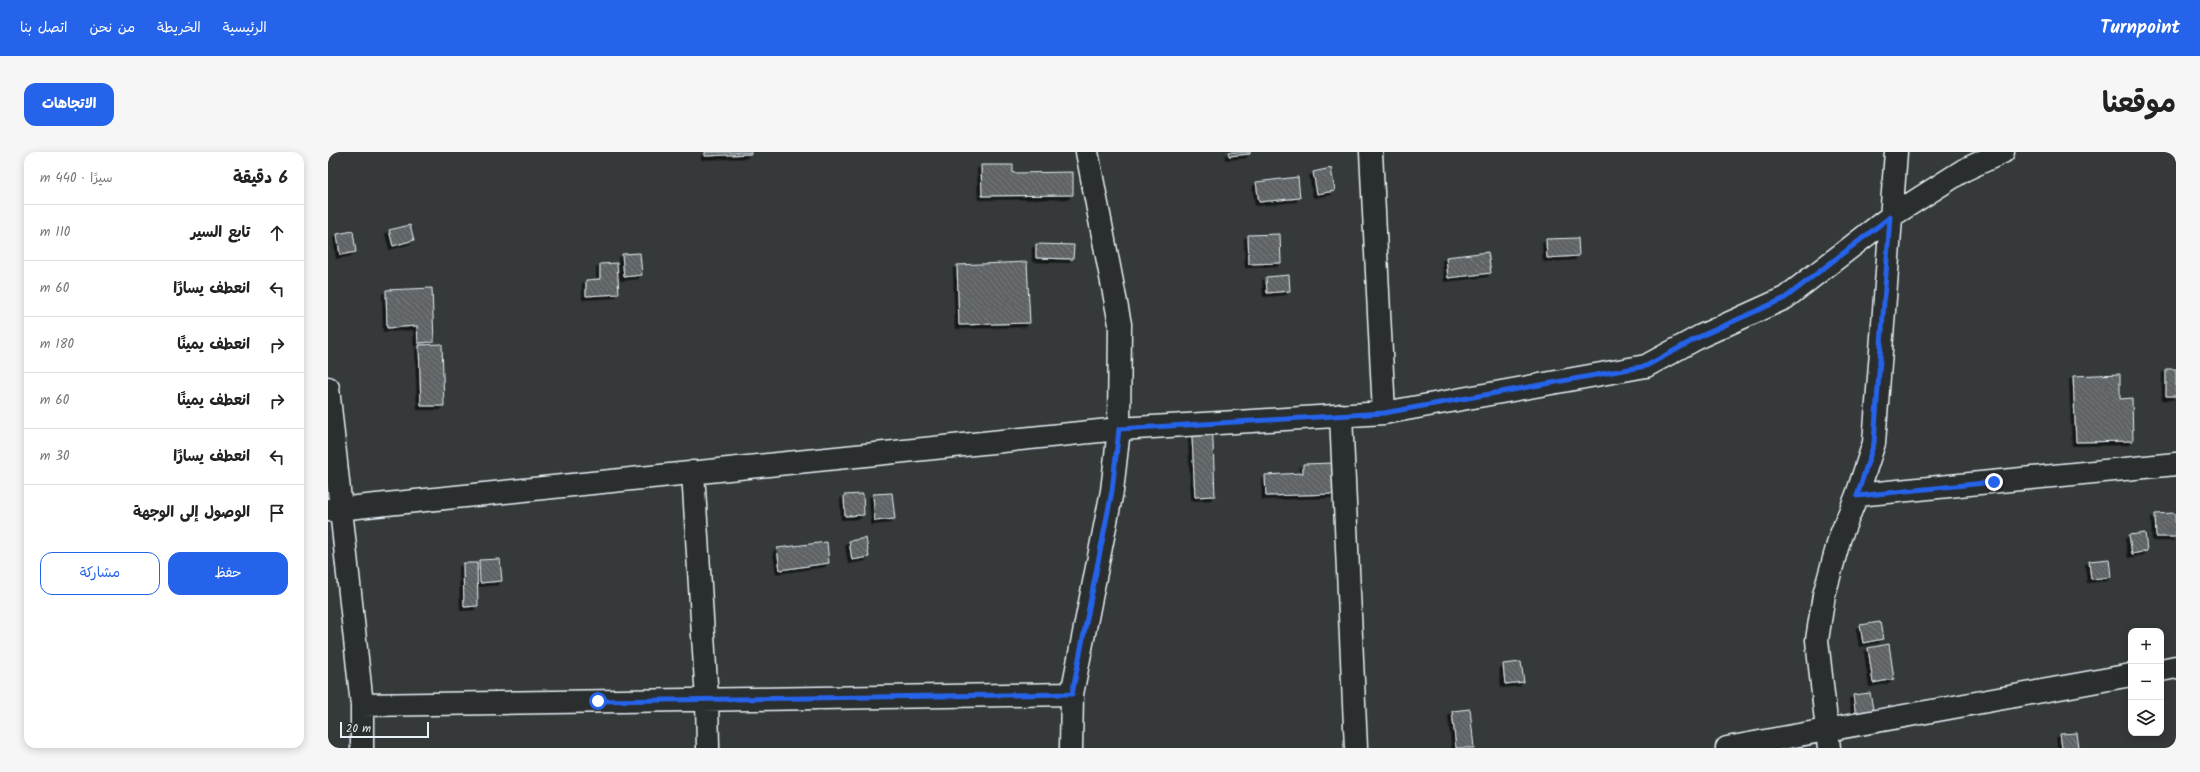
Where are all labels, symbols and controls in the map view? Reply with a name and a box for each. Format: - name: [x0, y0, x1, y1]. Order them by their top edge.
- text: Turnpoint: [2100, 13, 2180, 43]
- text: اتصل بنا: [20, 17, 68, 39]
- text: من نحن: [90, 17, 135, 39]
- text: الخريطة: [157, 17, 201, 39]
- text: الرئيسية: [223, 17, 267, 39]
- text: موقعنا: [2102, 82, 2176, 127]
- button: الاتجاهات: [24, 83, 114, 126]
- text: 6 دقيقة: [233, 165, 288, 192]
- text: سيرًا · 440 m: [40, 168, 113, 189]
- text: تابع السير: [191, 221, 250, 245]
- text: 110 m: [40, 222, 70, 243]
- icon: ahead: [266, 222, 288, 244]
- text: انعطف يسارًا: [173, 277, 250, 301]
- text: 60 m: [40, 278, 69, 299]
- icon: left: [266, 278, 288, 300]
- text: انعطف يمينًا: [177, 333, 250, 357]
- text: 180 m: [40, 334, 74, 355]
- icon: right: [266, 334, 288, 356]
- text: انعطف يمينًا: [177, 389, 250, 413]
- text: 60 m: [40, 390, 69, 411]
- icon: right: [266, 390, 288, 412]
- text: انعطف يسارًا: [173, 445, 250, 469]
- text: 30 m: [40, 446, 70, 467]
- icon: left: [266, 446, 288, 468]
- route end: [1985, 473, 2003, 491]
- text: الوصول إلى الوجهة: [133, 501, 250, 525]
- icon: arrive: [266, 502, 288, 524]
- button: مشاركة: [40, 552, 160, 595]
- button: حفظ: [168, 552, 288, 595]
- map controls: [2128, 628, 2164, 736]
- button: +: [2128, 628, 2164, 664]
- button: −: [2128, 664, 2164, 700]
- route start: [589, 692, 607, 710]
- button: layers: [2128, 700, 2164, 736]
- scale bar: [340, 720, 429, 739]
- text: 20 m: [346, 720, 371, 738]

